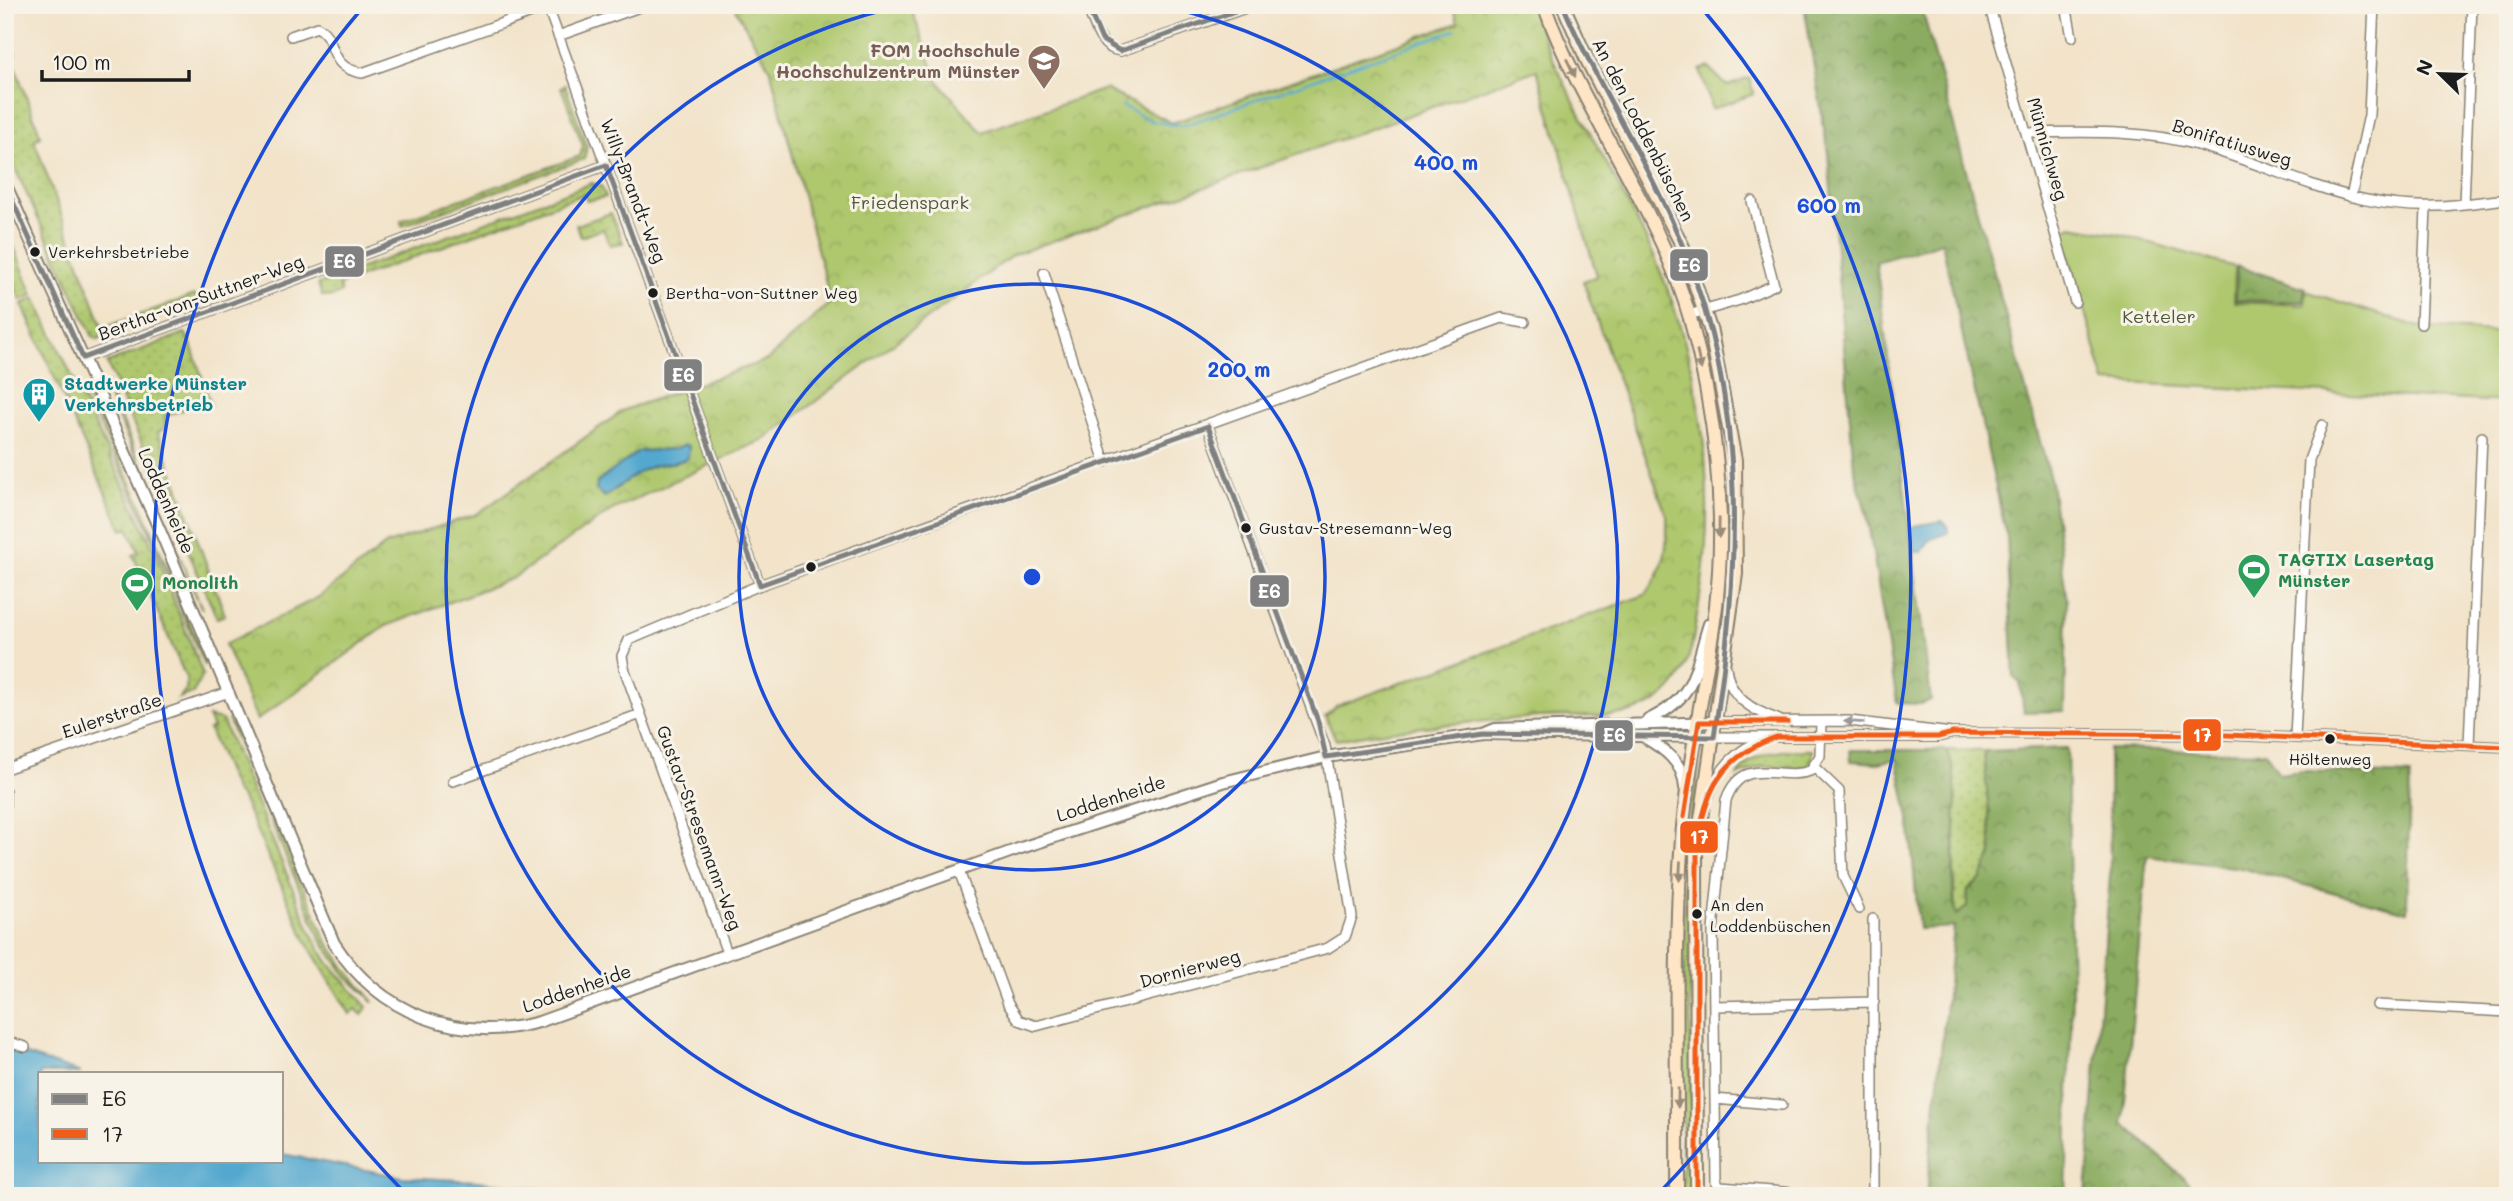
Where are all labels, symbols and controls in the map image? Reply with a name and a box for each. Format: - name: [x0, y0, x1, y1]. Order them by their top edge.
- street label: An den Loddenbüschen: [1587, 34, 1701, 225]
- scale bar: [42, 38, 189, 82]
- place label: FOM Hochschule Hochschulzentrum Münster: [776, 38, 1020, 83]
- north arrow: [2404, 38, 2474, 108]
- school or university icon: FOM Hochschule Hochschulzentrum Münster: [1025, 42, 1063, 91]
- text: 100 m: [52, 48, 111, 75]
- text: N: [2410, 56, 2438, 79]
- one-way arrow: [1565, 58, 1576, 78]
- street label: Münnichweg: [2022, 94, 2074, 203]
- street label: Bonifatiusweg: [2170, 113, 2295, 172]
- street label: Willy-Brandt-Weg: [595, 115, 673, 266]
- text: 400 m: [1414, 148, 1478, 175]
- park label: Friedenspark: [851, 190, 969, 214]
- text: 600 m: [1797, 191, 1861, 218]
- place label: Verkehrsbetriebe: [48, 241, 190, 262]
- marker: Verkehrsbetriebe: [28, 245, 42, 259]
- line badge: E6: [324, 245, 365, 278]
- text: E6: [332, 248, 356, 273]
- line badge: E6: [1669, 248, 1709, 282]
- street label: Bertha-von-Suttner-Weg: [95, 249, 307, 345]
- text: E6: [1677, 252, 1701, 277]
- place label: Bertha-von-Suttner Weg: [666, 282, 857, 303]
- marker: Bertha-von-Suttner Weg: [646, 286, 660, 300]
- park label: Ketteler: [2122, 304, 2196, 328]
- one-way arrow: [1694, 349, 1705, 371]
- text: 200 m: [1208, 355, 1270, 382]
- line badge: E6: [663, 358, 703, 392]
- text: E6: [671, 362, 695, 387]
- place label: Stadtwerke Münster Verkehrsbetrieb: [64, 371, 247, 416]
- building icon: Stadtwerke Münster Verkehrsbetrieb: [20, 375, 58, 424]
- street label: Loddenheide: [133, 444, 201, 557]
- place label: Gustav-Stresemann-Weg: [1259, 517, 1452, 538]
- one-way arrow: [1713, 517, 1725, 539]
- marker: Gustav-Stresemann-Weg: [1239, 521, 1253, 535]
- place label: TAGTIX Lasertag Münster: [2278, 547, 2434, 592]
- sports icon: TAGTIX Lasertag Münster: [2235, 551, 2273, 600]
- unlabelled marker: [804, 560, 818, 574]
- sports icon: Monolith: [118, 564, 156, 613]
- centre of rings: [1020, 565, 1044, 589]
- place label: Monolith: [162, 570, 238, 594]
- line badge: E6: [1249, 574, 1290, 608]
- text: E6: [1257, 578, 1281, 603]
- street label: Eulerstraße: [58, 687, 165, 743]
- one-way arrow: [1843, 717, 1865, 728]
- line badge: 17: [2182, 718, 2222, 752]
- line badge: E6: [1594, 719, 1634, 752]
- street label: Gustav-Stresemann-Weg: [652, 722, 748, 934]
- text: E6: [1602, 722, 1626, 747]
- text: 17: [2192, 722, 2212, 747]
- marker: Höltenweg: [2323, 732, 2337, 746]
- place label: Höltenweg: [2289, 748, 2371, 769]
- street label: Loddenheide: [1053, 769, 1168, 827]
- line badge: 17: [1679, 820, 1719, 854]
- text: 17: [1689, 824, 1709, 849]
- one-way arrow: [1674, 860, 1685, 882]
- place label: An den Loddenbüschen: [1710, 894, 1831, 936]
- marker: An den Loddenbüschen: [1690, 907, 1704, 921]
- street label: Dornierweg: [1137, 943, 1243, 993]
- street label: Loddenheide: [519, 958, 634, 1018]
- legend: [38, 1072, 284, 1162]
- text: E6: [102, 1084, 127, 1111]
- one-way arrow: [1672, 1088, 1684, 1110]
- text: 17: [102, 1120, 123, 1147]

